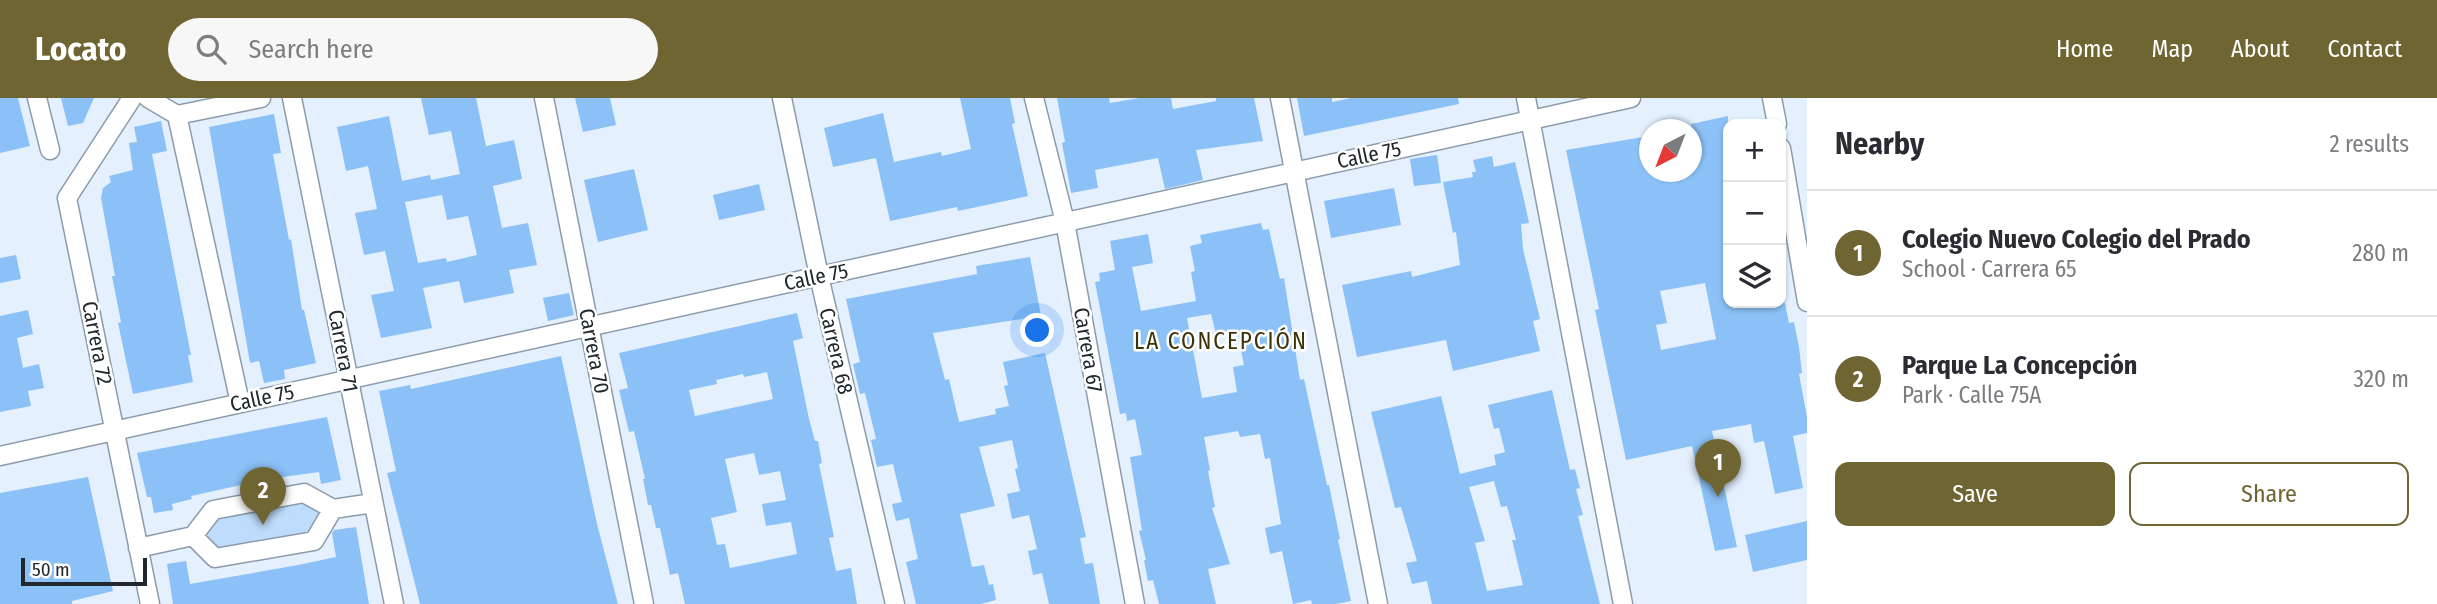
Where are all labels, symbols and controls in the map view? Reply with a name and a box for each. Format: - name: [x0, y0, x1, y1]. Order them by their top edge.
- search box: [168, 18, 658, 81]
- text: Locato: [35, 29, 126, 69]
- icon: search: [192, 30, 230, 68]
- text: Search here: [248, 34, 374, 65]
- text: Home: [2056, 35, 2113, 63]
- text: Map: [2151, 35, 2193, 63]
- text: About: [2231, 35, 2289, 63]
- text: Contact: [2327, 35, 2402, 63]
- north arrow: [1639, 119, 1702, 182]
- map controls: [1723, 119, 1786, 308]
- button: +: [1723, 119, 1786, 182]
- text: Nearby: [1835, 126, 1924, 162]
- text: 2 results: [2329, 130, 2409, 158]
- street label: Calle 75: [1335, 136, 1403, 174]
- button: −: [1723, 182, 1786, 245]
- text: Colegio Nuevo Colegio del Prado: [1902, 224, 2251, 255]
- text: 1: [1853, 239, 1863, 267]
- text: 280 m: [2352, 239, 2409, 267]
- button: layers: [1723, 245, 1786, 308]
- text: School · Carrera 65: [1902, 255, 2077, 283]
- street label: Calle 75: [782, 258, 850, 296]
- street label: Carrera 72: [76, 299, 118, 387]
- street label: Carrera 68: [813, 305, 859, 397]
- street label: Carrera 70: [573, 306, 615, 396]
- street label: Carrera 67: [1068, 306, 1108, 394]
- street label: Carrera 71: [322, 308, 364, 394]
- your location: [1020, 313, 1054, 347]
- district label: LA CONCEPCIÓN: [1134, 327, 1308, 355]
- text: Parque La Concepción: [1902, 350, 2137, 381]
- text: 2: [1853, 365, 1863, 393]
- text: 320 m: [2354, 365, 2409, 393]
- street label: Calle 75: [228, 379, 296, 417]
- text: Park · Calle 75A: [1902, 381, 2041, 409]
- pin: 1: [1695, 439, 1741, 497]
- button: Save: [1835, 462, 2115, 526]
- button: Share: [2129, 462, 2409, 526]
- pin: 2: [240, 467, 286, 525]
- scale bar: [21, 555, 147, 587]
- text: 50 m: [32, 558, 70, 581]

